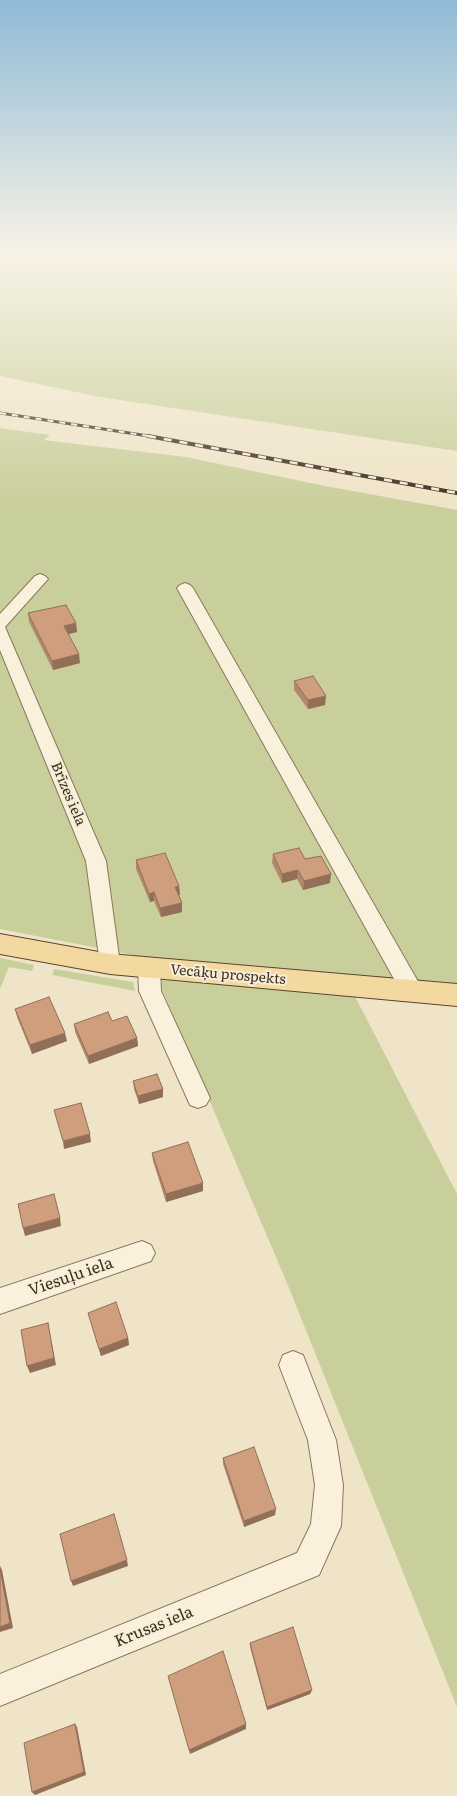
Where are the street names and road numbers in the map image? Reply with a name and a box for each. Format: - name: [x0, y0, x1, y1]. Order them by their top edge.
- street label: Brīzes iela: [47, 760, 89, 828]
- street label: Vecāķu prospekts: [170, 962, 286, 988]
- street label: Viesuļu iela: [26, 1254, 116, 1300]
- street label: Krusas iela: [112, 1603, 196, 1651]

